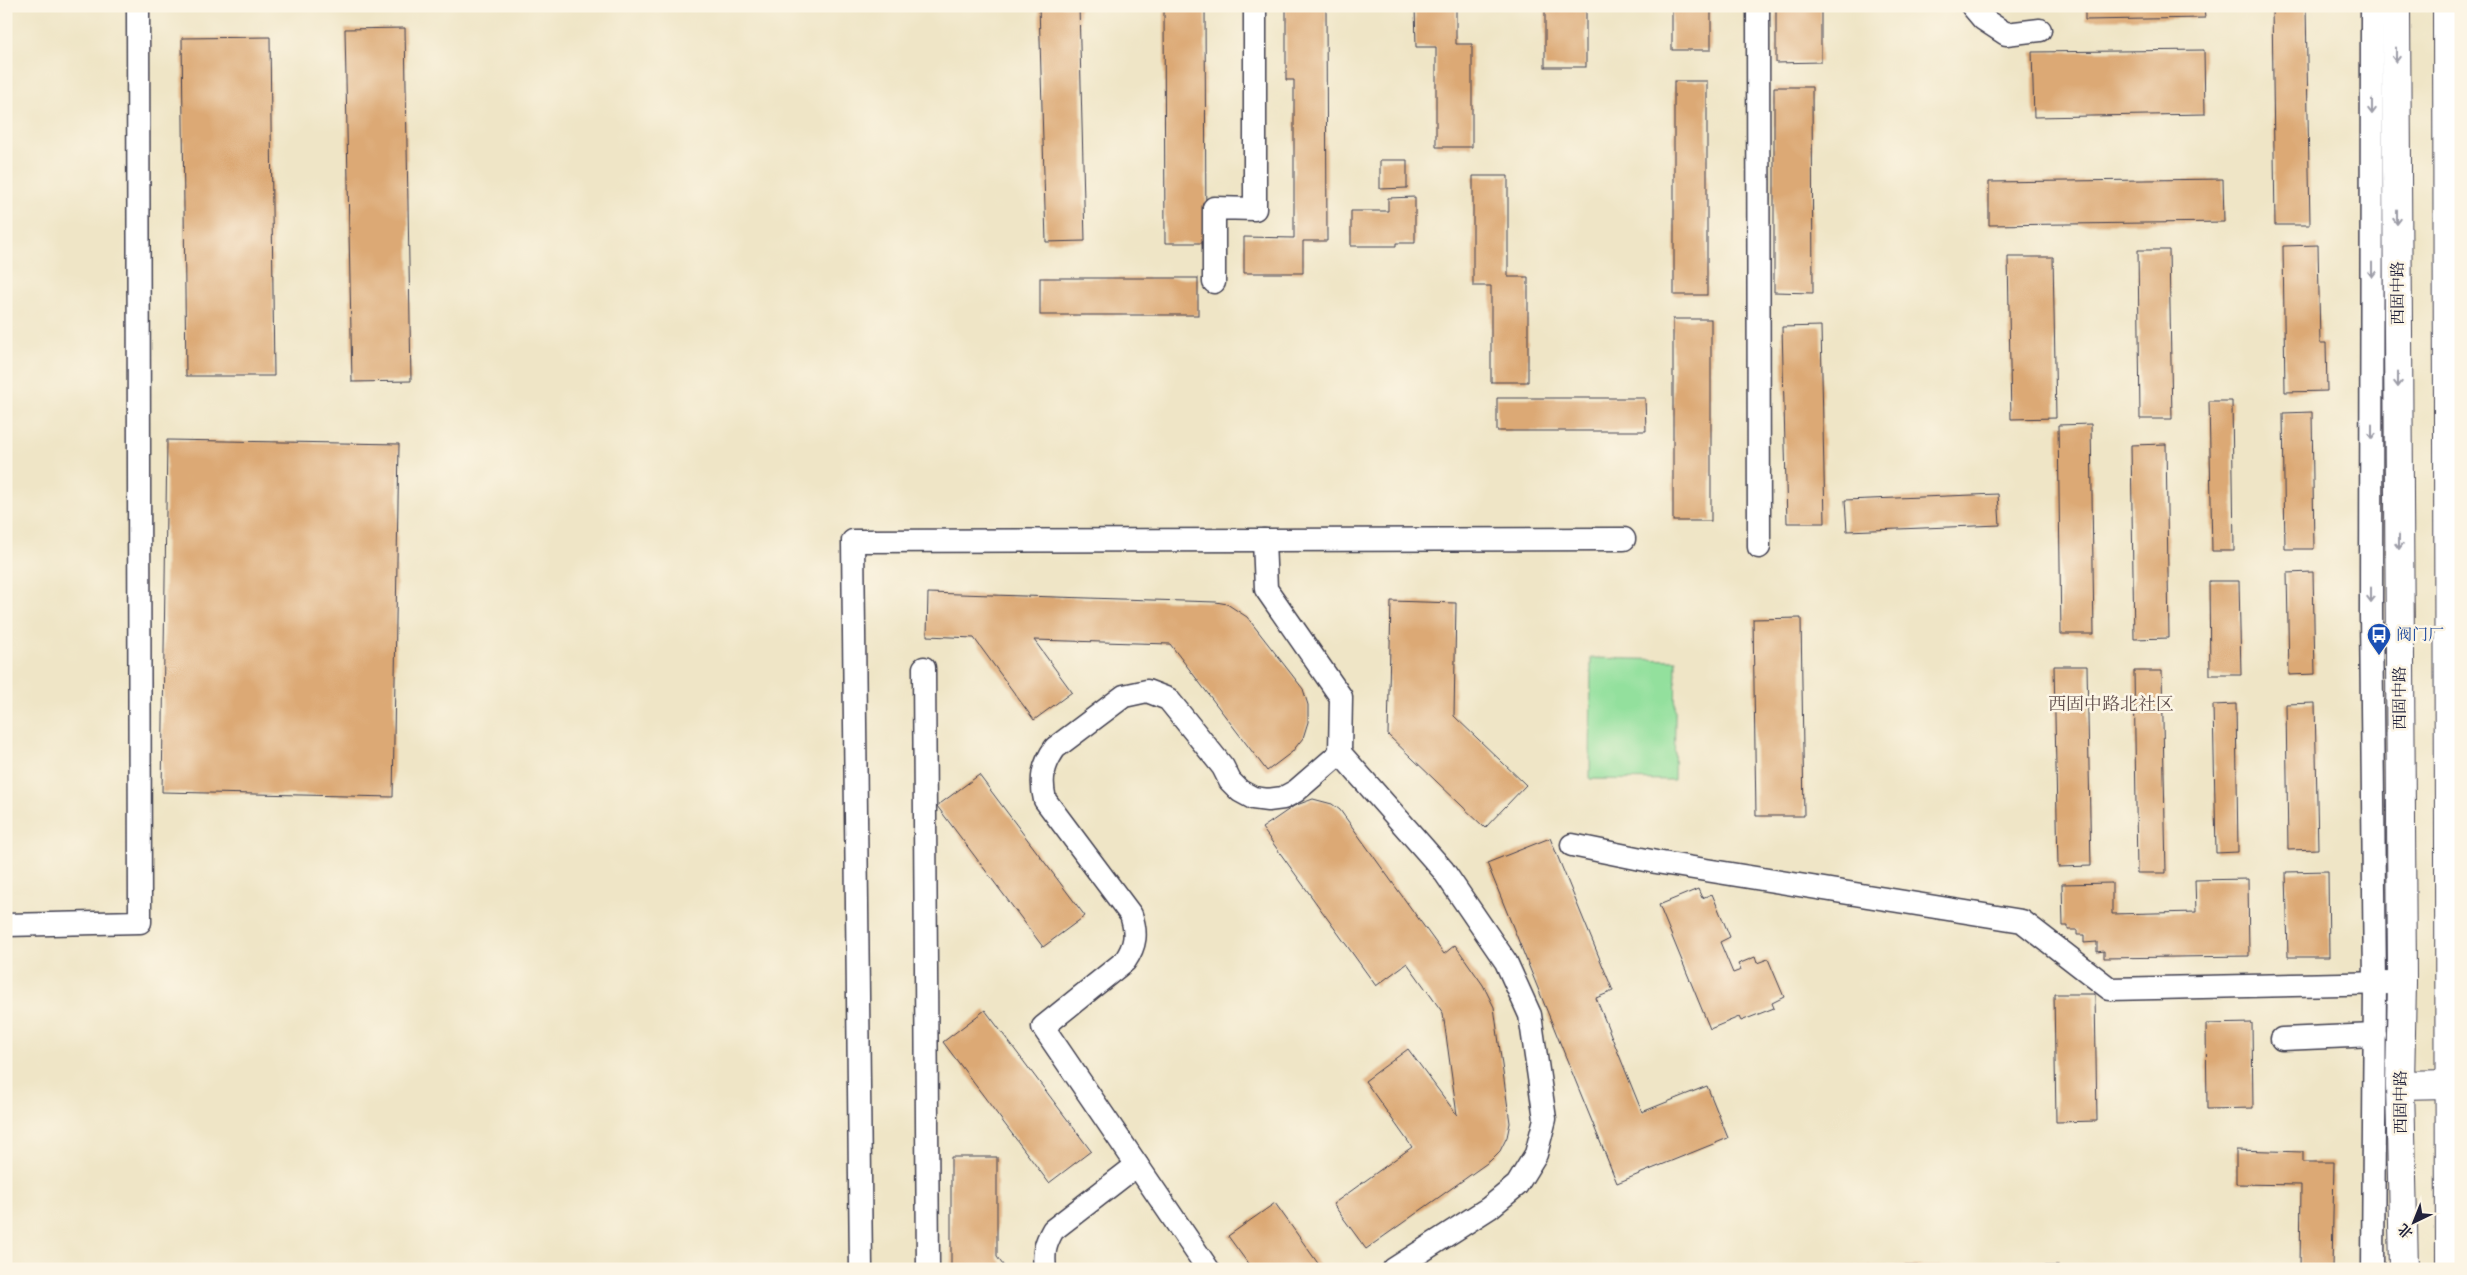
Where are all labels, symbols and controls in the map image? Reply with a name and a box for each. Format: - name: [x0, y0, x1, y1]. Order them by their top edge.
- one-way arrow: [2391, 46, 2401, 63]
- one-way arrow: [2367, 99, 2377, 115]
- one-way arrow: [2392, 209, 2402, 225]
- street label: 西固中路: [2388, 261, 2408, 325]
- one-way arrow: [2367, 262, 2377, 278]
- one-way arrow: [2393, 372, 2403, 388]
- one-way arrow: [2367, 424, 2377, 440]
- one-way arrow: [2394, 534, 2404, 550]
- one-way arrow: [2366, 586, 2376, 603]
- bus stop icon: 阀门厂: [2366, 622, 2392, 656]
- place label: 阀门厂: [2396, 625, 2444, 645]
- street label: 西固中路: [2390, 666, 2410, 730]
- district label: 西固中路北社区: [2048, 693, 2174, 716]
- street label: 西固中路: [2391, 1070, 2411, 1134]
- north arrow: [2390, 1198, 2440, 1248]
- text: 北: [2395, 1219, 2417, 1242]

